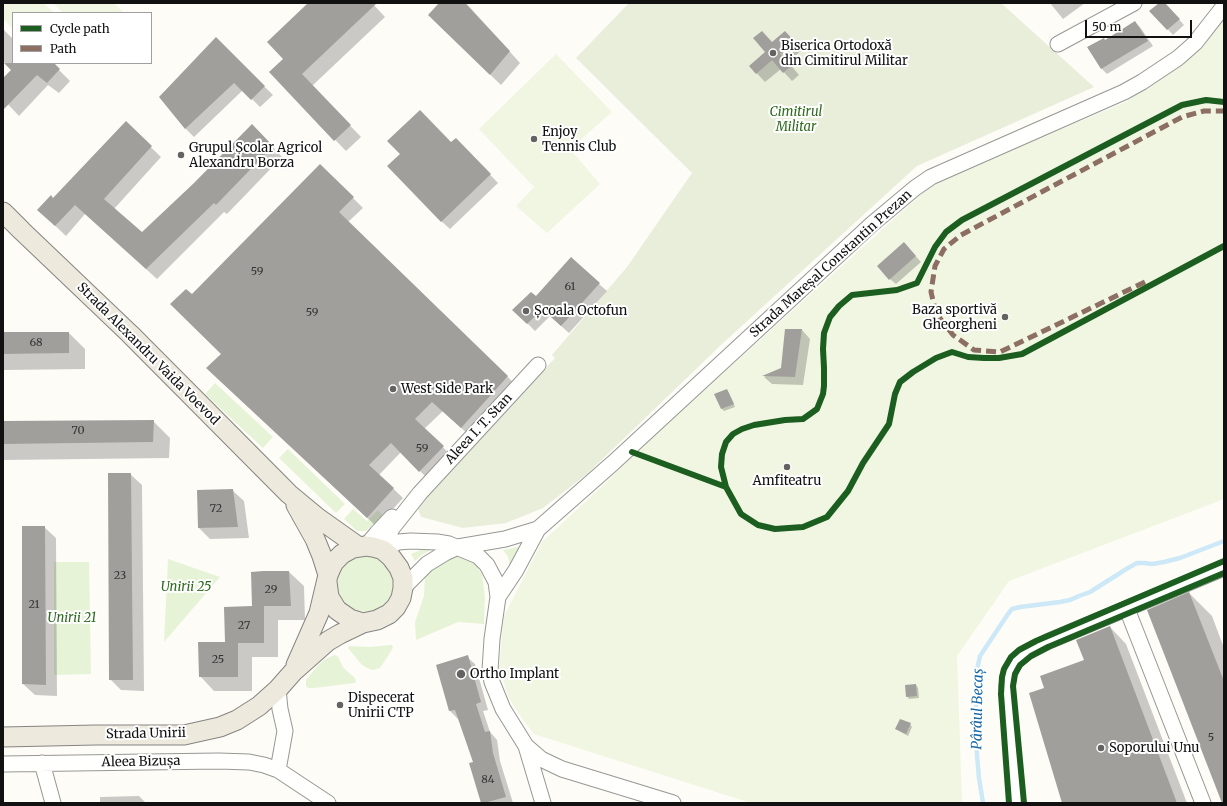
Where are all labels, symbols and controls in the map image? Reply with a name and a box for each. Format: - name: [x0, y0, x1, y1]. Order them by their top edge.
- legend: [12, 12, 152, 64]
- scale bar: [1087, 12, 1194, 38]
- text: 50 m: [1092, 19, 1121, 34]
- text: Cycle path: [50, 21, 110, 36]
- place label: Biserica Ortodoxă din Cimitirul Militar: [781, 38, 908, 69]
- text: Path: [50, 41, 76, 56]
- marker: Biserica Ortodoxă din Cimitirul Militar: [768, 48, 778, 58]
- park label: Cimitirul Militar: [770, 104, 822, 135]
- place label: Enjoy Tennis Club: [542, 124, 616, 155]
- marker: Enjoy Tennis Club: [529, 134, 539, 144]
- place label: Grupul Școlar Agricol Alexandru Borza: [189, 140, 322, 171]
- marker: Grupul Școlar Agricol Alexandru Borza: [176, 150, 186, 160]
- street label: Strada Mareșal Constantin Prezan: [747, 187, 915, 341]
- house number: 59: [251, 265, 263, 279]
- street label: Strada Alexandru Vaida Voevod: [74, 280, 222, 428]
- house number: 61: [565, 280, 575, 294]
- place label: Baza sportivă Gheorgheni: [912, 302, 997, 333]
- place label: Școala Octofun: [534, 303, 627, 319]
- house number: 59: [306, 306, 318, 320]
- marker: Școala Octofun: [521, 306, 531, 316]
- marker: Baza sportivă Gheorgheni: [1000, 312, 1010, 322]
- house number: 68: [29, 336, 43, 350]
- place label: West Side Park: [401, 381, 493, 397]
- marker: West Side Park: [388, 384, 398, 394]
- street label: Aleea I. T. Stan: [442, 390, 516, 468]
- house number: 70: [71, 424, 85, 438]
- house number: 59: [416, 442, 428, 456]
- marker: Amfiteatru: [782, 462, 792, 472]
- place label: Amfiteatru: [753, 473, 821, 489]
- house number: 72: [210, 502, 222, 516]
- house number: 23: [114, 569, 126, 583]
- park label: Unirii 25: [161, 579, 211, 595]
- house number: 29: [265, 583, 277, 597]
- house number: 21: [28, 598, 40, 612]
- park label: Unirii 21: [48, 610, 96, 626]
- house number: 27: [238, 619, 250, 633]
- house number: 25: [212, 653, 224, 667]
- place label: Ortho Implant: [470, 666, 559, 682]
- marker: Ortho Implant: [455, 668, 467, 680]
- water label: Pârâul Becaș: [969, 668, 987, 750]
- place label: Dispecerat Unirii CTP: [348, 690, 414, 721]
- marker: Dispecerat Unirii CTP: [335, 700, 345, 710]
- street label: Strada Unirii: [106, 726, 186, 742]
- house number: 5: [1208, 731, 1214, 745]
- place label: Soporului Unu: [1109, 740, 1199, 756]
- marker: Soporului Unu: [1096, 743, 1106, 753]
- street label: Aleea Bizușa: [101, 754, 181, 770]
- house number: 84: [481, 773, 495, 787]

